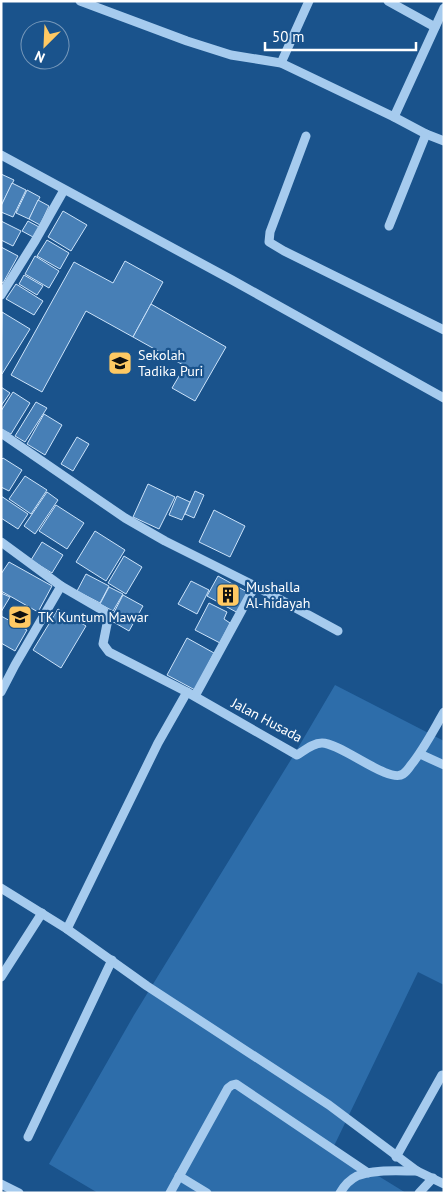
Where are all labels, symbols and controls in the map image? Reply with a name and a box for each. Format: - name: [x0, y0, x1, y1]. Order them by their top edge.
- north arrow: [20, 20, 70, 70]
- scale bar: [265, 20, 416, 52]
- text: 50 m: [272, 27, 305, 46]
- text: N: [32, 47, 48, 67]
- place label: Sekolah Tadika Puri: [138, 346, 203, 380]
- school or university icon: Sekolah Tadika Puri: [107, 350, 133, 376]
- place label: Mushalla Al-hidayah: [246, 578, 310, 612]
- building icon: Mushalla Al-hidayah: [215, 582, 241, 608]
- school or university icon: TK Kuntum Mawar: [7, 604, 33, 630]
- place label: TK Kuntum Mawar: [38, 608, 149, 626]
- street label: Jalan Husada: [228, 693, 306, 746]

